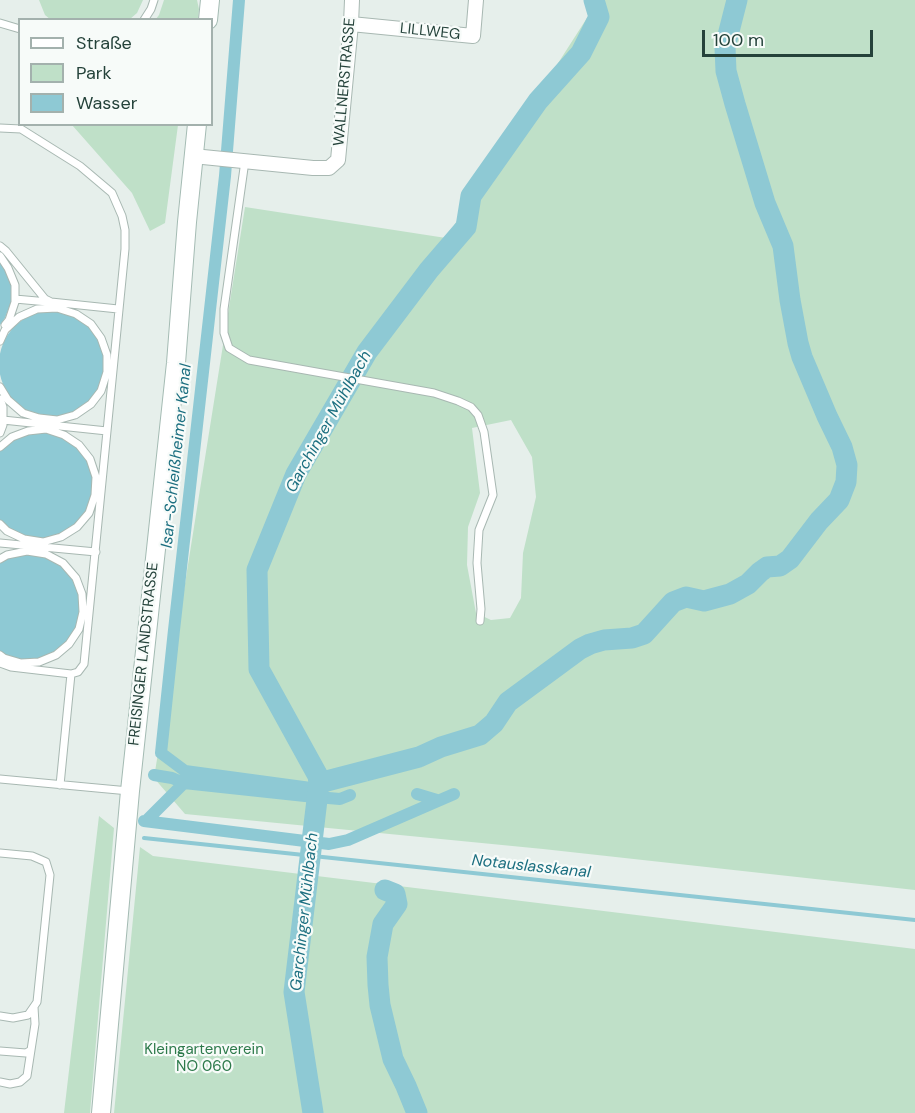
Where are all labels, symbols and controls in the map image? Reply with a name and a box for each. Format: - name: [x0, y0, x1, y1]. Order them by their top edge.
- street label: WALLNERSTRASSE: [330, 17, 360, 147]
- legend: [18, 18, 213, 126]
- scale bar: [705, 18, 876, 56]
- street label: LILLWEG: [399, 20, 461, 44]
- text: 100 m: [713, 28, 764, 52]
- text: Straße: [76, 31, 132, 55]
- text: Park: [76, 61, 112, 85]
- text: Wasser: [76, 91, 137, 115]
- water label: Garchinger Mühlbach: [282, 348, 376, 496]
- water label: Isar-Schleißheimer Kanal: [158, 363, 196, 549]
- street label: FREISINGER LANDSTRASSE: [125, 561, 163, 747]
- water label: Garchinger Mühlbach: [287, 832, 323, 992]
- water label: Notauslasskanal: [471, 851, 591, 883]
- park label: Kleingartenverein NO 060: [144, 1041, 264, 1076]

